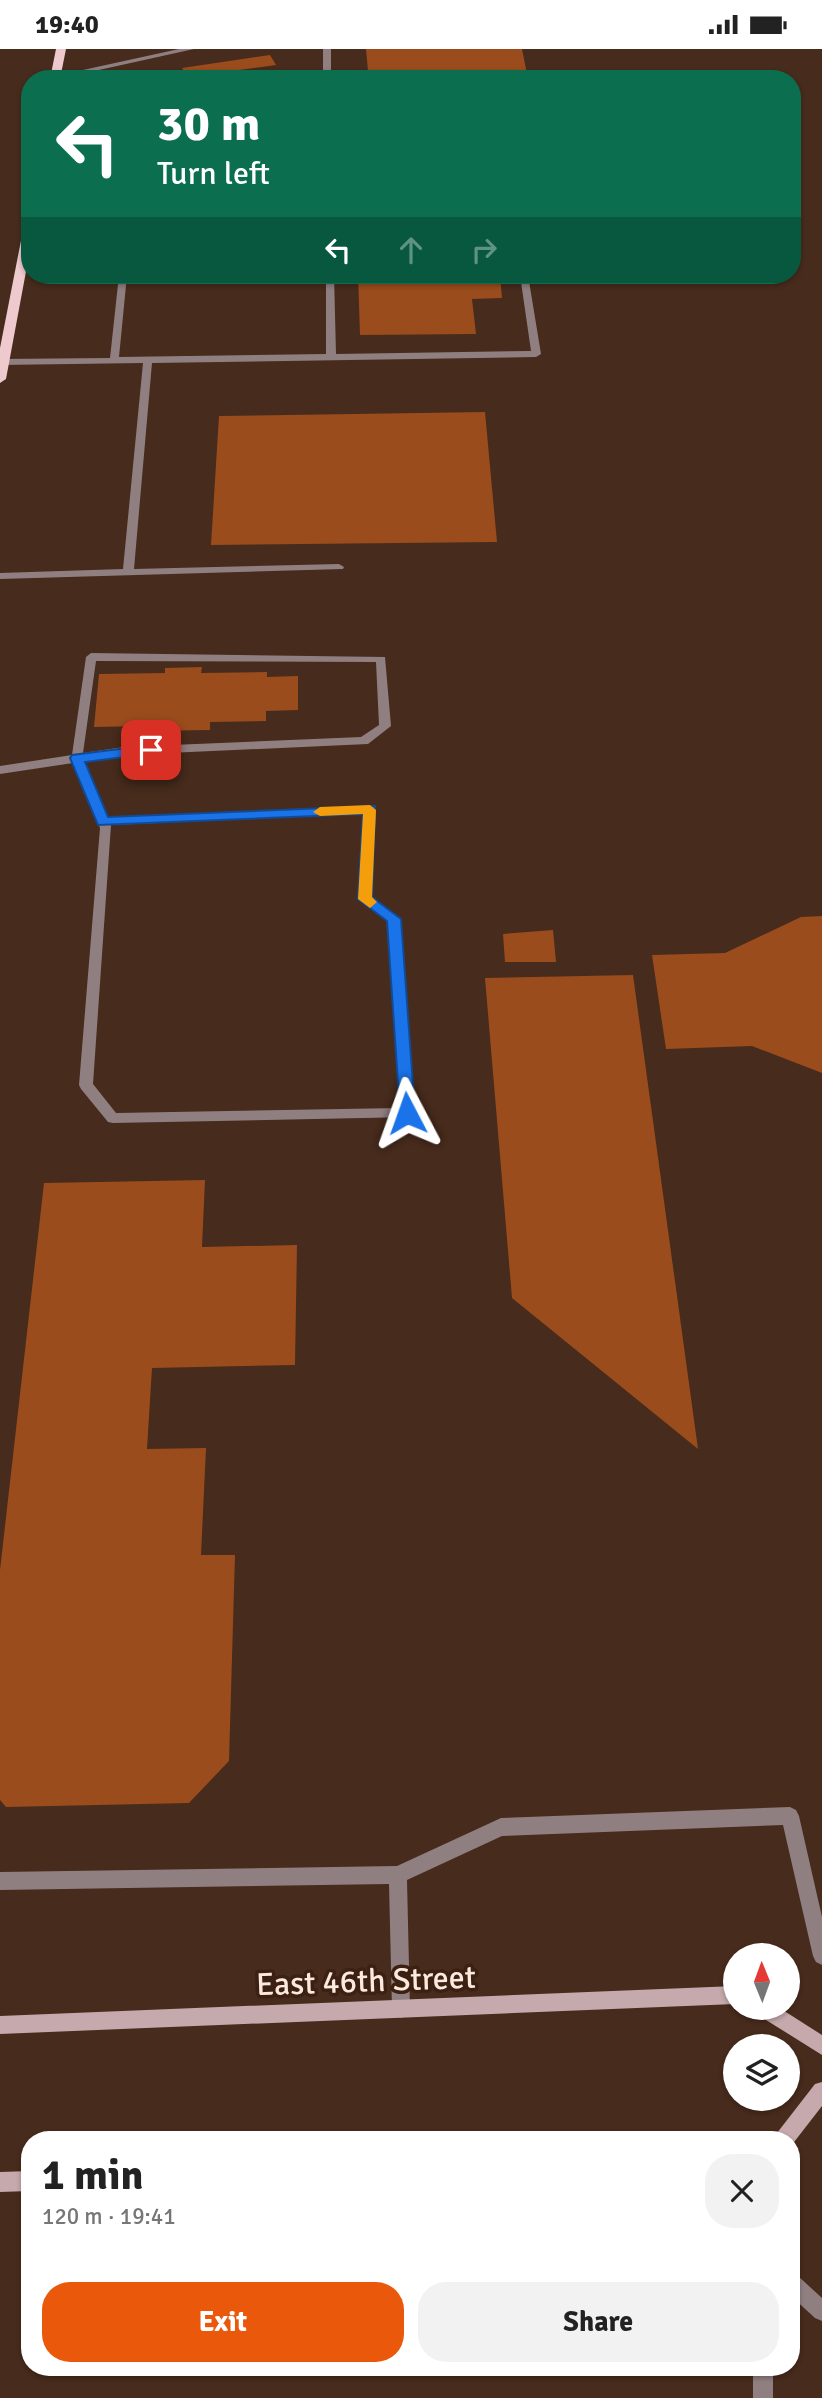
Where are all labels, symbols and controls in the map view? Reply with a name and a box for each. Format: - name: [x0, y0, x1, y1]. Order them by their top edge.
- text: 19:40: [35, 9, 99, 41]
- text: 30 m: [157, 94, 260, 154]
- icon: left: [42, 98, 133, 189]
- text: Turn left: [157, 154, 270, 193]
- icon: left: [319, 231, 357, 269]
- icon: ahead: [392, 231, 430, 269]
- icon: right: [465, 231, 503, 269]
- pin: [121, 720, 181, 780]
- icon: arrive: [132, 731, 170, 769]
- position arrow: [370, 1076, 444, 1150]
- north arrow: [723, 1943, 800, 2019]
- map controls: [723, 1943, 800, 2111]
- street label: East 46th Street: [255, 1958, 477, 2004]
- button: layers: [723, 2034, 800, 2111]
- text: 1 min: [42, 2150, 143, 2201]
- button: close: [705, 2154, 779, 2228]
- text: 120 m · 19:41: [42, 2202, 176, 2231]
- button: Exit: [42, 2282, 404, 2362]
- button: Share: [418, 2282, 779, 2362]

